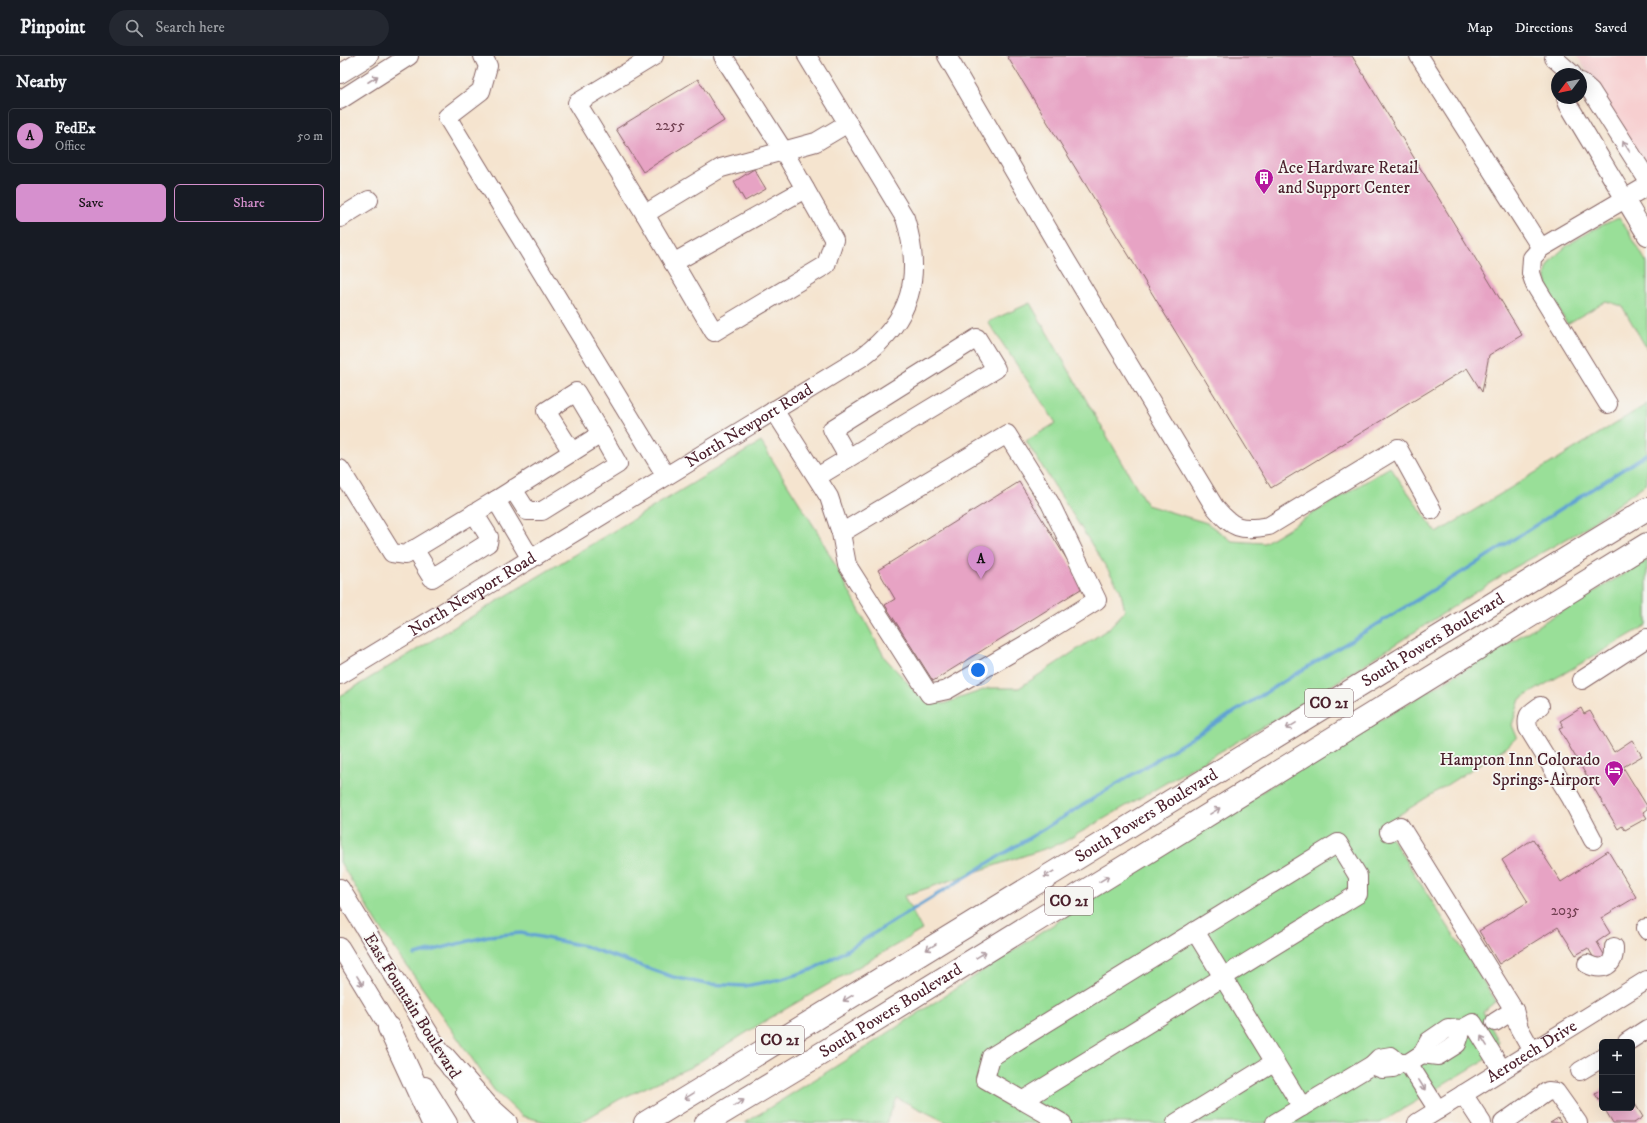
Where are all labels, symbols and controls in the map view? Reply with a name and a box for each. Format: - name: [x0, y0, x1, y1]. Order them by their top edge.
- search box: [109, 10, 389, 46]
- text: Pinpoint: [20, 16, 85, 39]
- icon: search: [123, 17, 145, 39]
- text: Search here: [155, 18, 225, 37]
- text: Map: [1467, 19, 1493, 37]
- text: Directions: [1515, 19, 1573, 37]
- text: Saved: [1595, 19, 1627, 37]
- north arrow: [1551, 68, 1587, 104]
- text: Nearby: [16, 71, 66, 93]
- one-way arrow: [367, 75, 378, 83]
- house number: 2255: [655, 116, 685, 135]
- text: FedEx: [55, 119, 96, 138]
- text: A: [26, 128, 34, 144]
- text: 50 m: [297, 128, 323, 144]
- text: Office: [55, 138, 85, 154]
- one-way arrow: [1622, 141, 1630, 152]
- place label: Ace Hardware Retail and Support Center: [1278, 157, 1419, 199]
- building icon: Ace Hardware Retail and Support Center: [1253, 167, 1275, 195]
- button: Save: [16, 184, 166, 222]
- button: Share: [174, 184, 324, 222]
- street label: North Newport Road: [681, 378, 817, 473]
- pin: A: [968, 546, 994, 579]
- street label: North Newport Road: [405, 547, 541, 642]
- street label: South Powers Boulevard: [1357, 588, 1509, 692]
- your location: [968, 660, 988, 680]
- road number: CO 21: [1305, 689, 1353, 717]
- one-way arrow: [1286, 722, 1297, 730]
- place label: Hampton Inn Colorado Springs-Airport: [1439, 749, 1601, 791]
- hotel icon: Hampton Inn Colorado Springs-Airport: [1603, 759, 1625, 787]
- street label: South Powers Boulevard: [1071, 763, 1222, 868]
- one-way arrow: [1209, 807, 1221, 815]
- one-way arrow: [1043, 871, 1055, 879]
- one-way arrow: [1098, 875, 1110, 883]
- road number: CO 21: [1045, 887, 1093, 915]
- house number: 2035: [1551, 901, 1580, 920]
- street label: East Fountain Boulevard: [358, 929, 466, 1083]
- one-way arrow: [925, 944, 937, 952]
- one-way arrow: [975, 951, 986, 959]
- street label: South Powers Boulevard: [815, 958, 966, 1063]
- one-way arrow: [357, 975, 365, 987]
- one-way arrow: [842, 995, 854, 1003]
- street label: Aerotech Drive: [1482, 1015, 1581, 1088]
- road number: CO 21: [756, 1026, 804, 1054]
- one-way arrow: [1480, 1035, 1488, 1047]
- map controls: [1599, 1039, 1635, 1111]
- button: +: [1599, 1039, 1635, 1075]
- button: −: [1599, 1075, 1635, 1111]
- one-way arrow: [1419, 1079, 1427, 1091]
- one-way arrow: [683, 1092, 695, 1100]
- one-way arrow: [733, 1099, 744, 1107]

